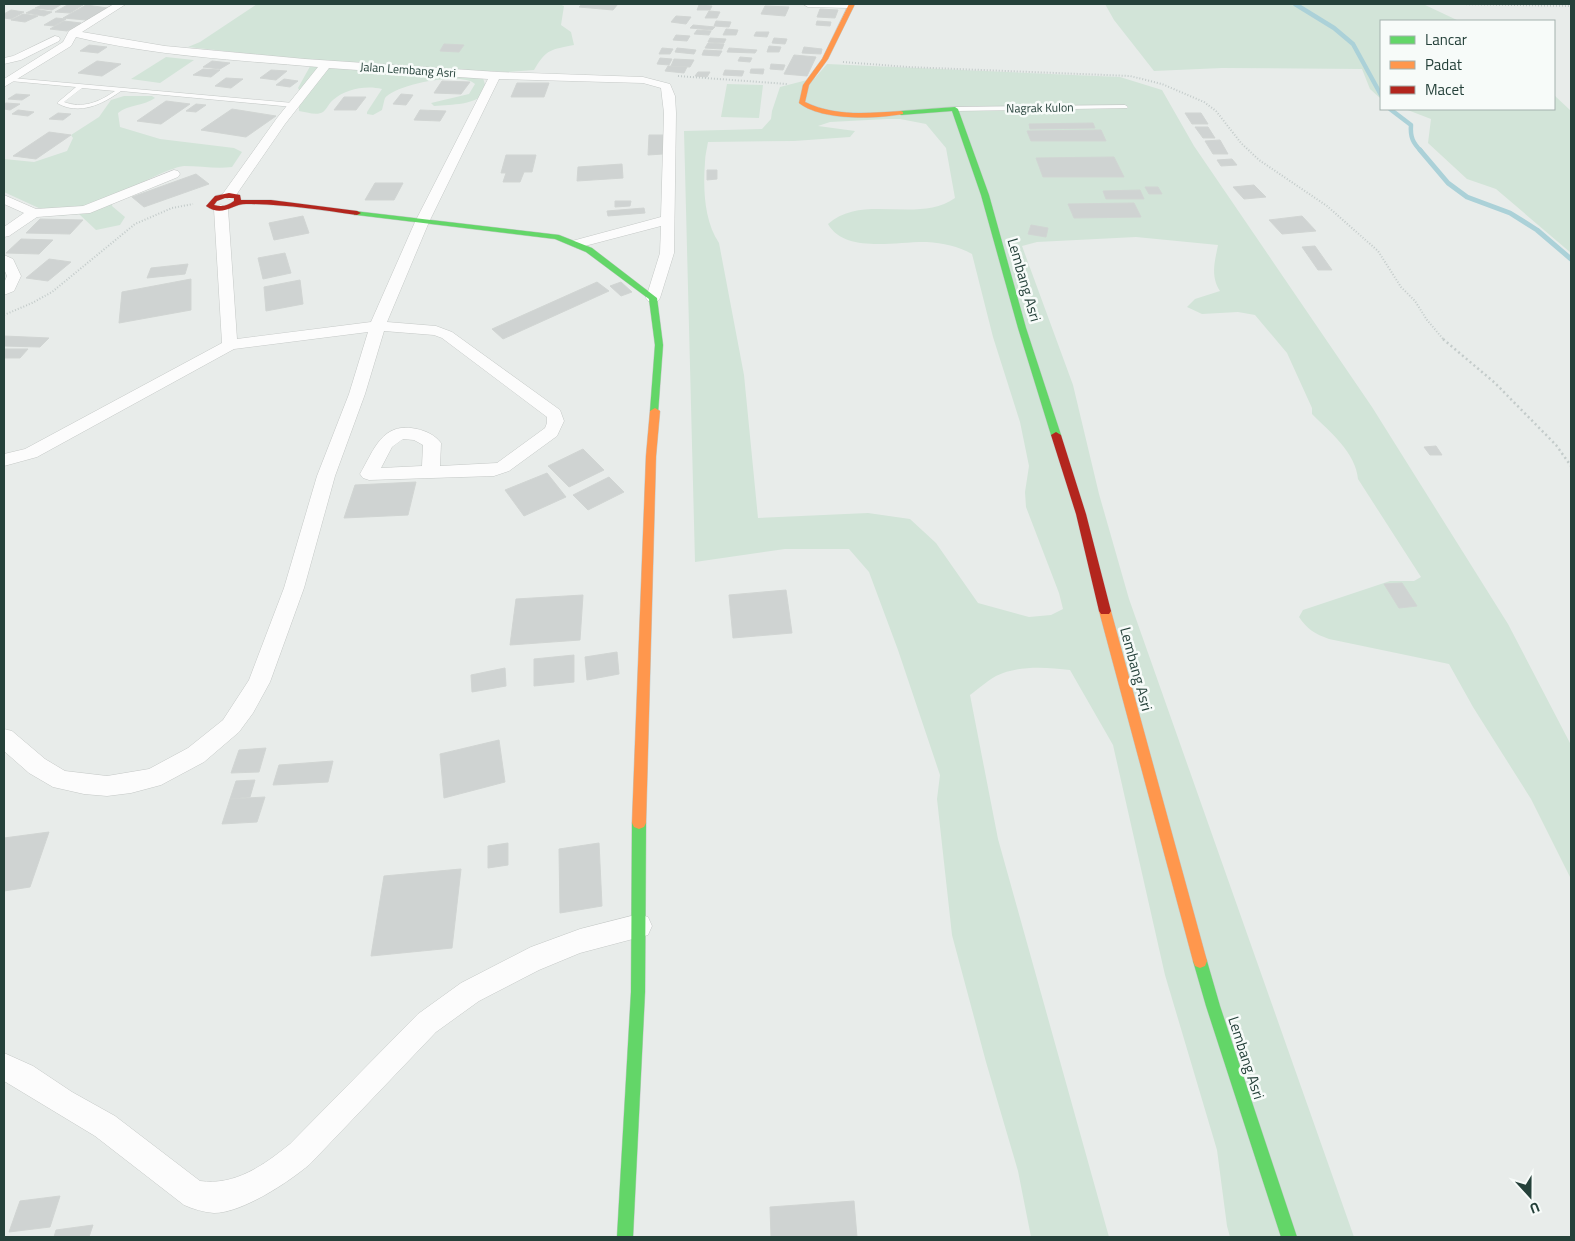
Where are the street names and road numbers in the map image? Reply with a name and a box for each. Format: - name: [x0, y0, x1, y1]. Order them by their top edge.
- street label: Jalan Lembang Asri: [359, 57, 457, 82]
- street label: Nagrak Kulon: [1006, 97, 1074, 118]
- street label: Lembang Asri: [1002, 235, 1047, 324]
- street label: Lembang Asri: [1114, 624, 1159, 713]
- street label: Lembang Asri: [1222, 1013, 1271, 1102]

